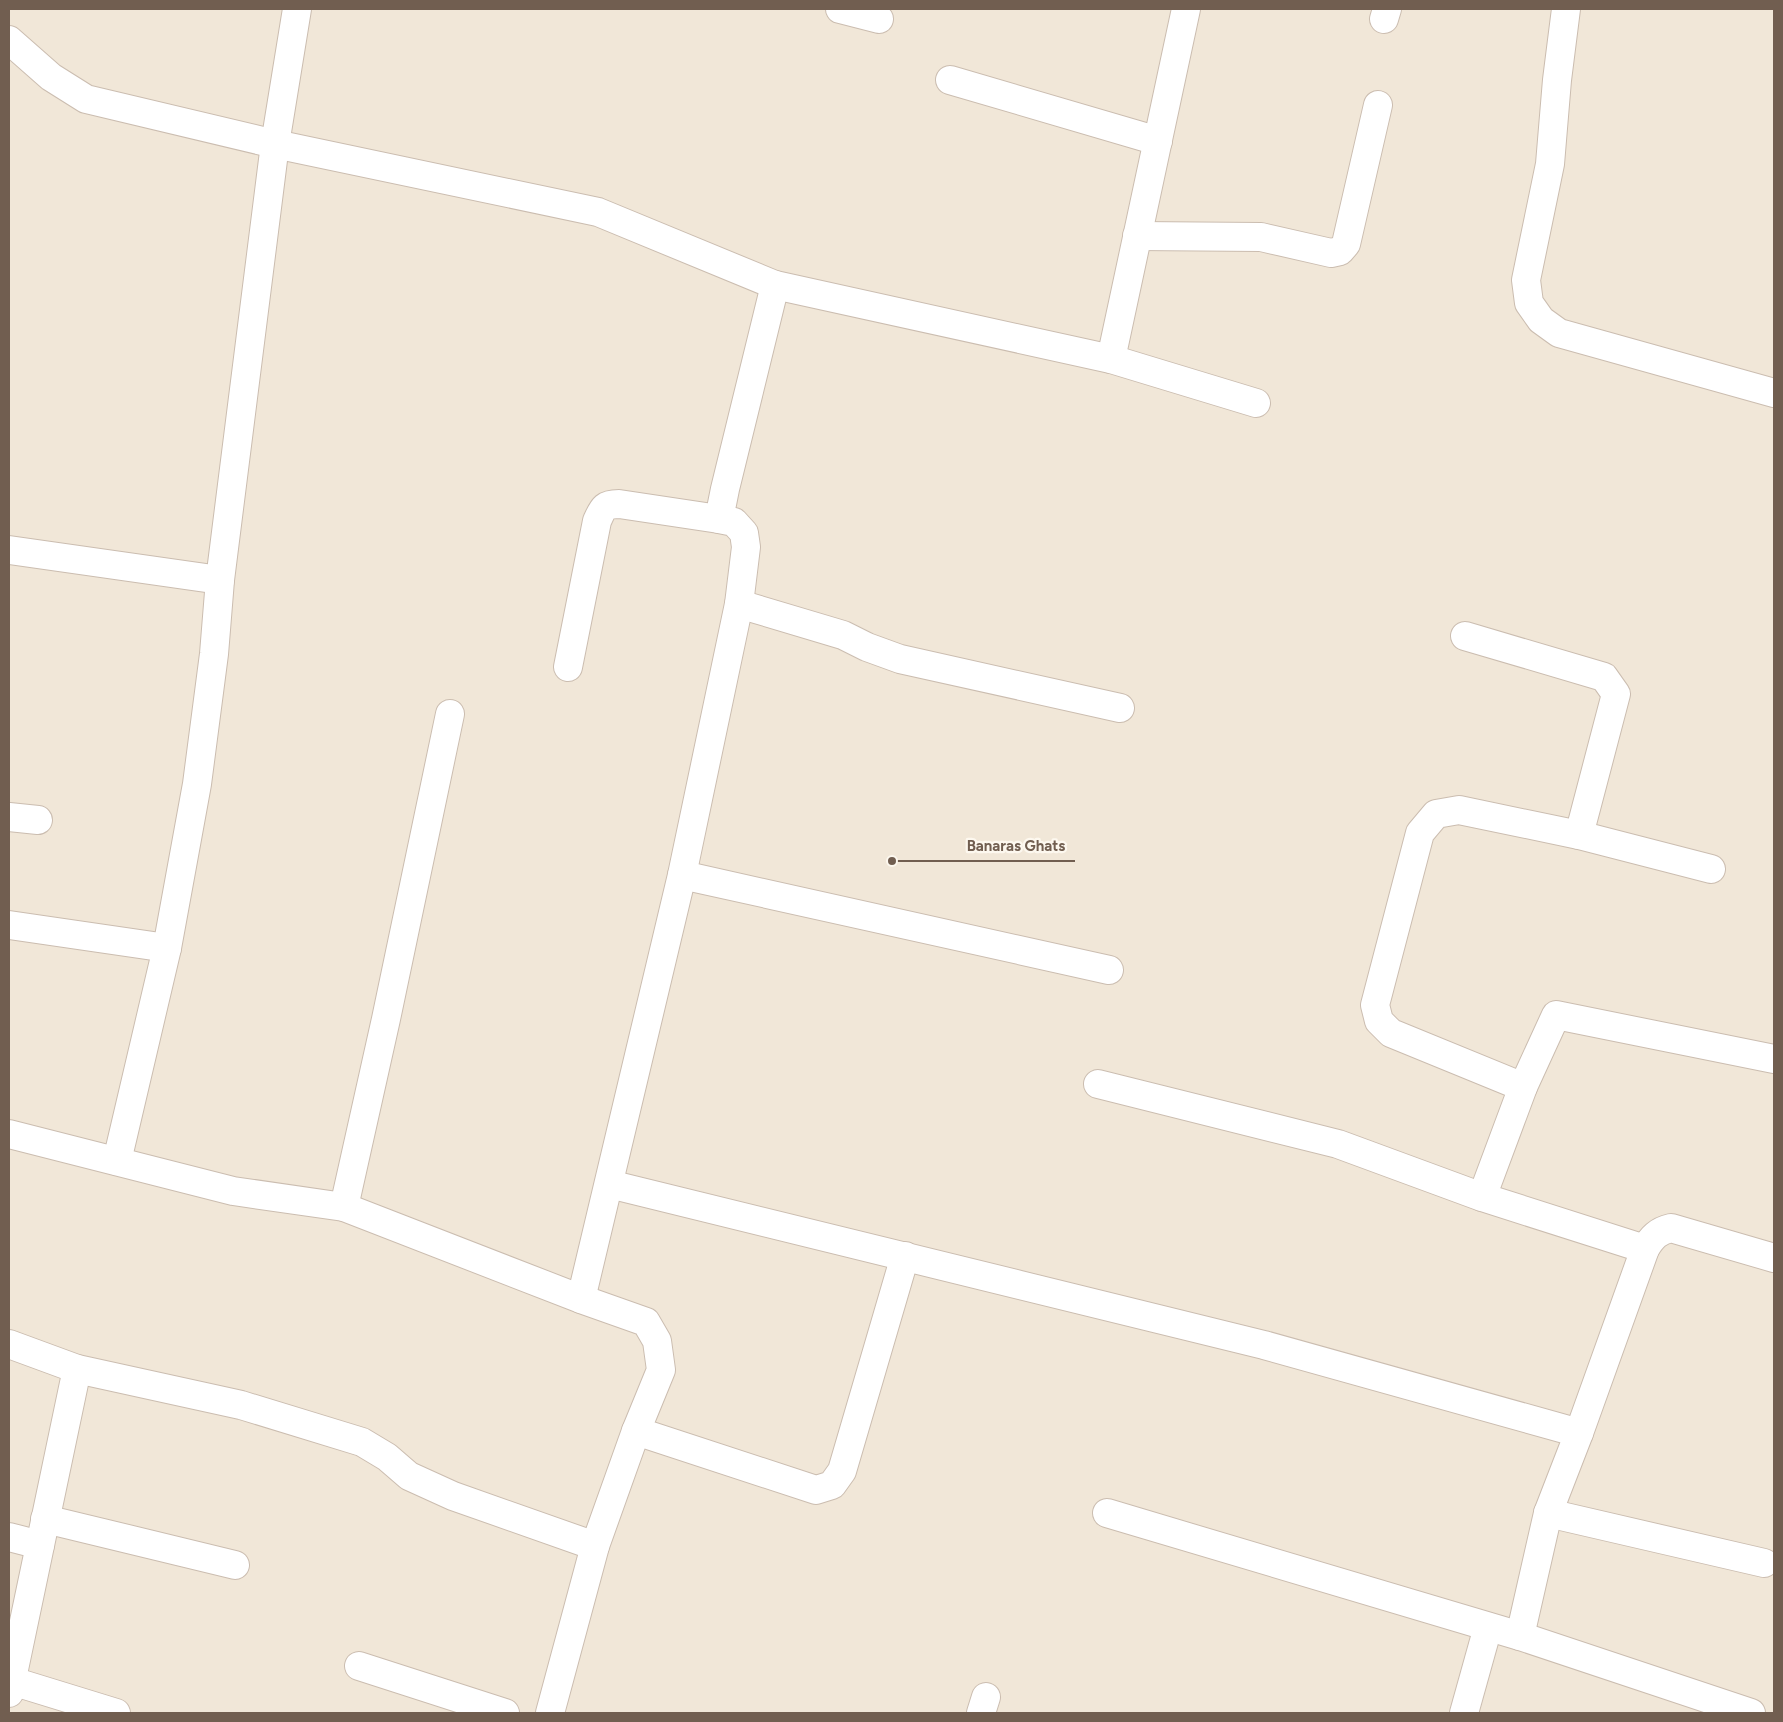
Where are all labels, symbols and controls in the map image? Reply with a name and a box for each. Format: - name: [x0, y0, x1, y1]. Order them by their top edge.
- callout: Banaras Ghats: [956, 831, 1075, 861]
- text: Banaras Ghats: [967, 837, 1065, 855]

